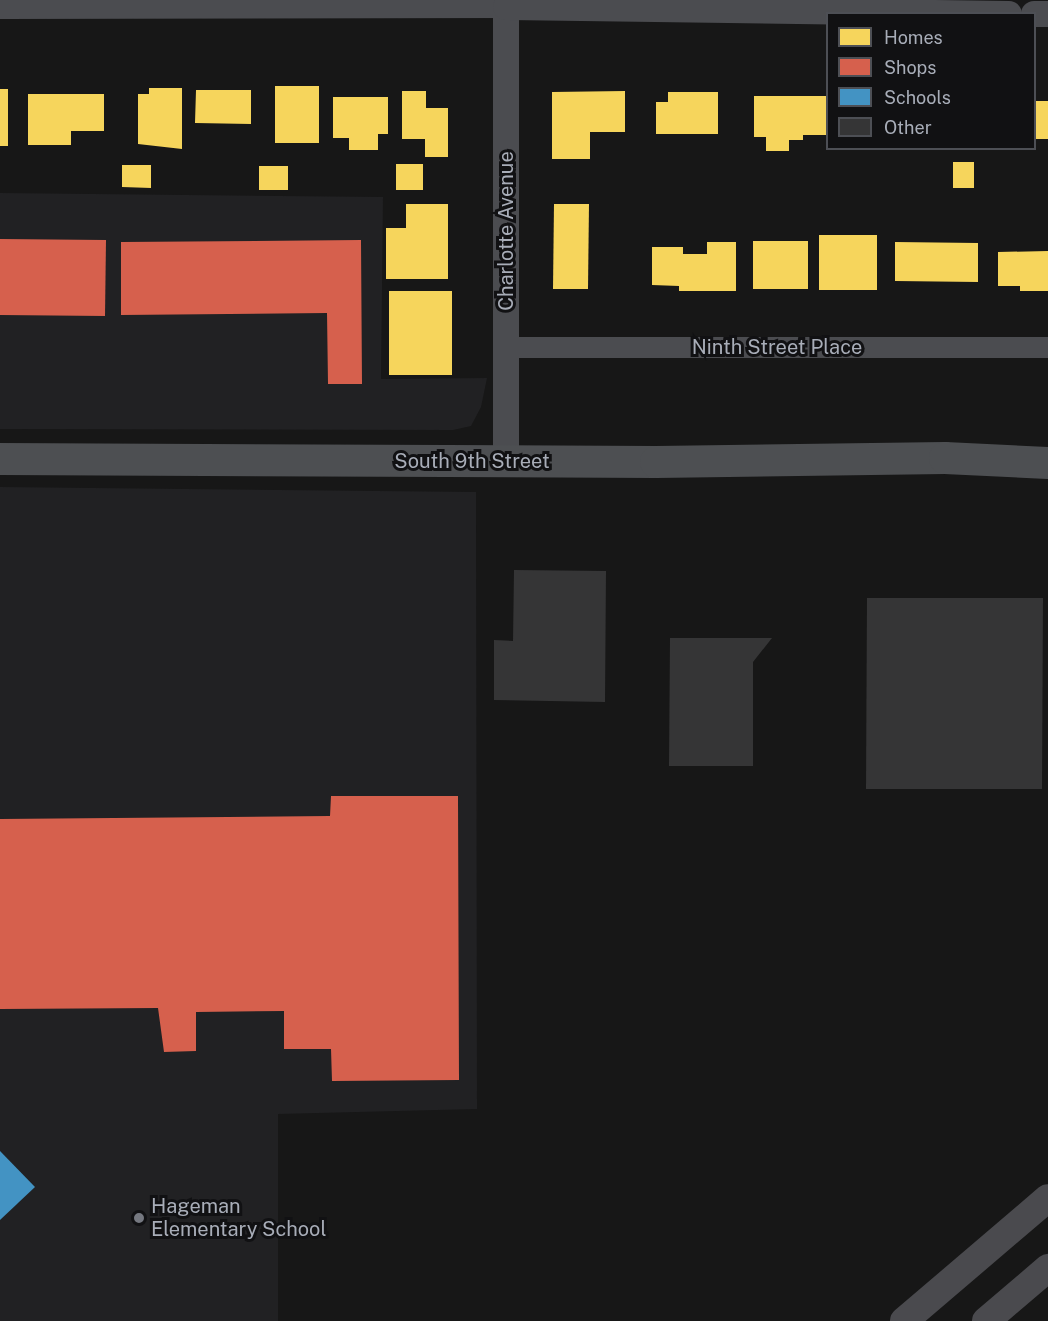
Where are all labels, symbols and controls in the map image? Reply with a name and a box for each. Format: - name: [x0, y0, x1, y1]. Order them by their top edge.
- legend: [826, 12, 1036, 150]
- text: Homes: [884, 27, 943, 48]
- text: Shops: [884, 57, 936, 78]
- text: Schools: [884, 87, 951, 108]
- text: Other: [884, 117, 932, 138]
- street label: Charlotte Avenue: [494, 151, 518, 311]
- street label: Ninth Street Place: [692, 335, 862, 359]
- street label: South 9th Street: [394, 449, 550, 473]
- place label: Hageman Elementary School: [151, 1194, 327, 1241]
- marker: Hageman Elementary School: [132, 1211, 146, 1225]

